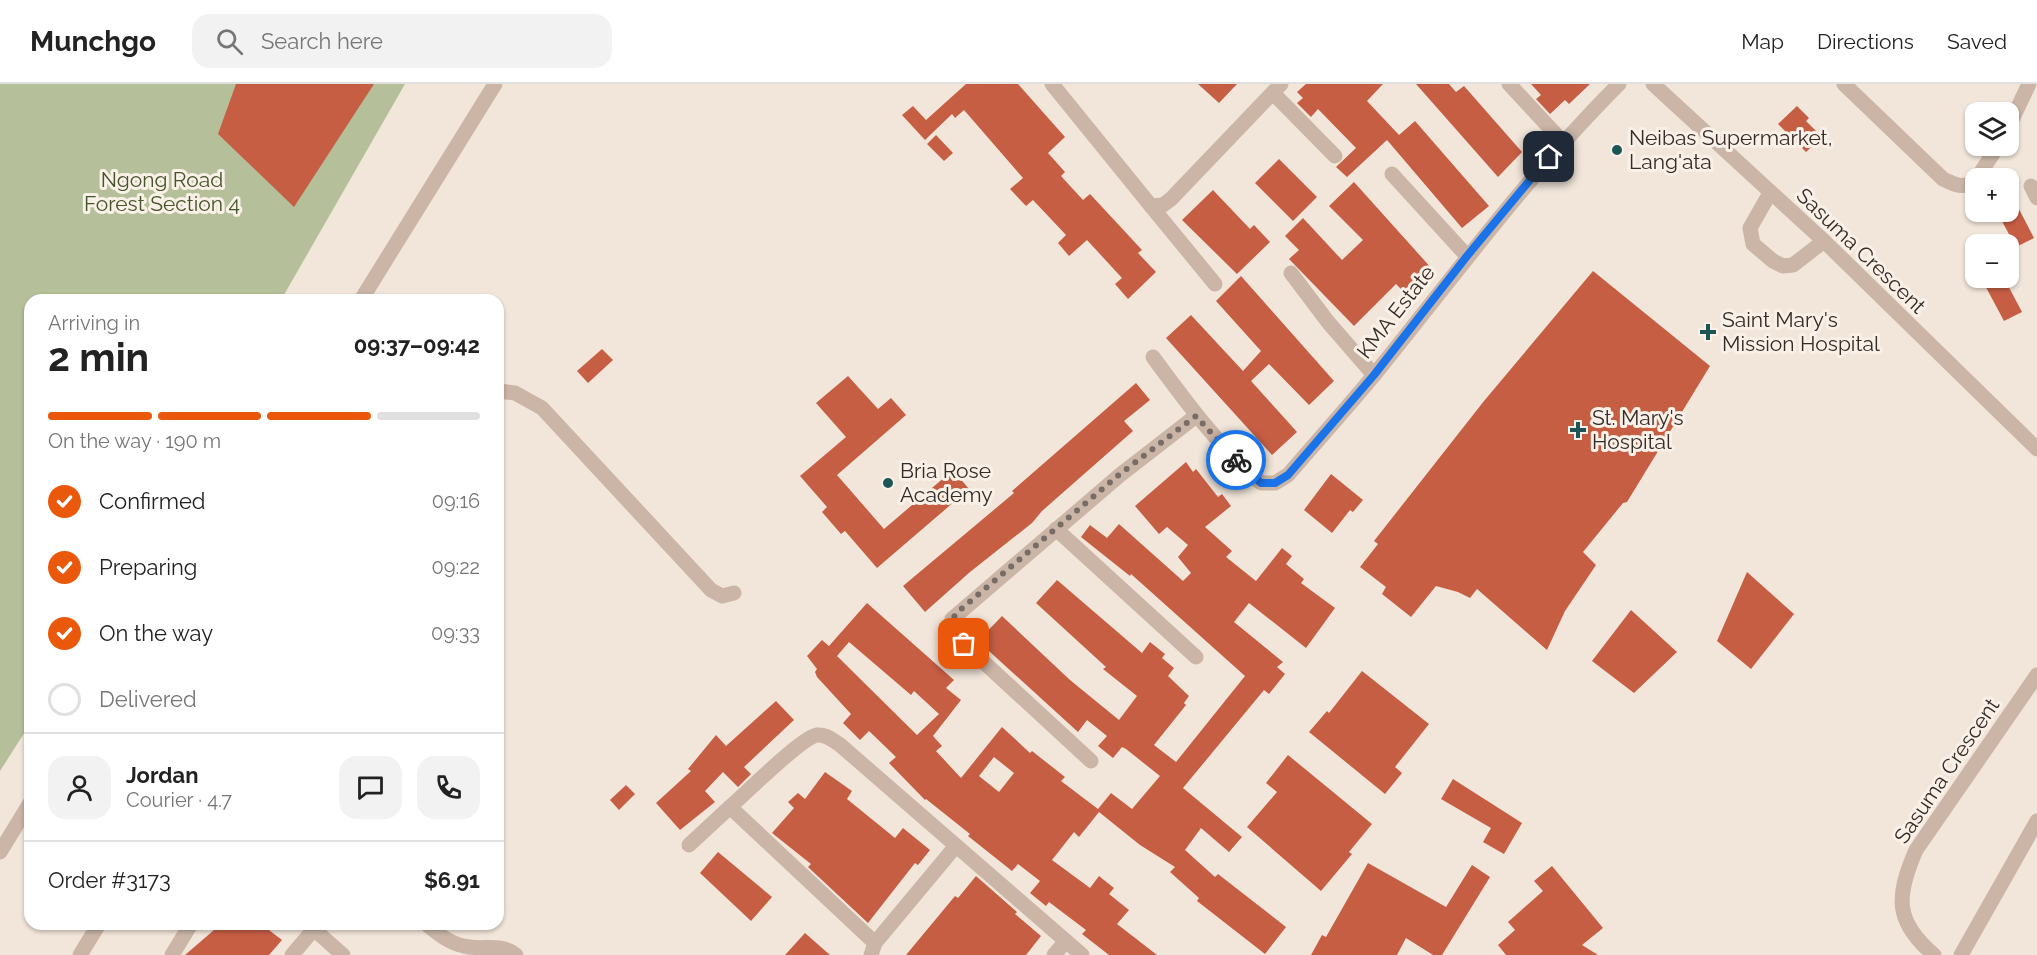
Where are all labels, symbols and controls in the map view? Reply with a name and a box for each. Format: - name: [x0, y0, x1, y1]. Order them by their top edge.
- search box: [192, 14, 612, 68]
- text: Munchgo: [30, 25, 156, 58]
- icon: search: [213, 25, 246, 58]
- text: Search here: [261, 28, 383, 54]
- text: Map: [1741, 29, 1784, 54]
- text: Directions: [1817, 29, 1914, 54]
- text: Saved: [1947, 29, 2007, 54]
- map controls: [1965, 102, 2019, 288]
- button: layers: [1965, 102, 2019, 156]
- place label: Neibas Supermarket, Lang'ata: [1629, 125, 1832, 174]
- pin: [1523, 131, 1574, 182]
- icon: home: [1532, 140, 1565, 173]
- marker: Neibas Supermarket, Lang'ata: [1610, 143, 1624, 157]
- park label: Ngong Road Forest Section 4: [84, 167, 240, 216]
- button: +: [1965, 168, 2019, 222]
- street label: Sasuma Crescent: [1792, 183, 1931, 319]
- button: −: [1965, 234, 2019, 288]
- street label: KMA Estate: [1351, 260, 1440, 363]
- place label: Saint Mary's Mission Hospital: [1722, 307, 1880, 356]
- text: Arriving in: [48, 311, 140, 335]
- marker: Saint Mary's Mission Hospital: [1699, 323, 1717, 341]
- text: 09:37–09:42: [354, 332, 480, 358]
- text: 2 min: [48, 334, 149, 380]
- place label: St. Mary's Hospital: [1592, 405, 1684, 454]
- marker: St. Mary's Hospital: [1569, 421, 1587, 439]
- text: On the way · 190 m: [48, 429, 221, 453]
- courier: [1206, 430, 1266, 490]
- icon: bike: [1220, 444, 1253, 477]
- place label: Bria Rose Academy: [900, 458, 993, 507]
- marker: Bria Rose Academy: [881, 476, 895, 490]
- icon: check: [48, 485, 81, 518]
- text: Confirmed: [99, 488, 206, 514]
- text: 09:16: [432, 489, 480, 513]
- icon: check: [48, 551, 81, 584]
- text: Preparing: [99, 554, 197, 580]
- text: 09:22: [431, 555, 480, 579]
- icon: check: [48, 617, 81, 650]
- pin: [938, 618, 989, 669]
- text: On the way: [99, 620, 213, 646]
- text: 09:33: [431, 621, 480, 645]
- icon: bag: [947, 627, 980, 660]
- text: Delivered: [99, 686, 197, 712]
- street label: Sasuma Crescent: [1889, 693, 2004, 848]
- button: person: [48, 756, 111, 819]
- button: chat: [339, 756, 402, 819]
- button: phone: [417, 756, 480, 819]
- text: Jordan: [126, 762, 198, 788]
- text: Courier · 4.7: [126, 788, 232, 812]
- text: Order #3173: [48, 867, 171, 893]
- text: $6.91: [424, 867, 480, 893]

